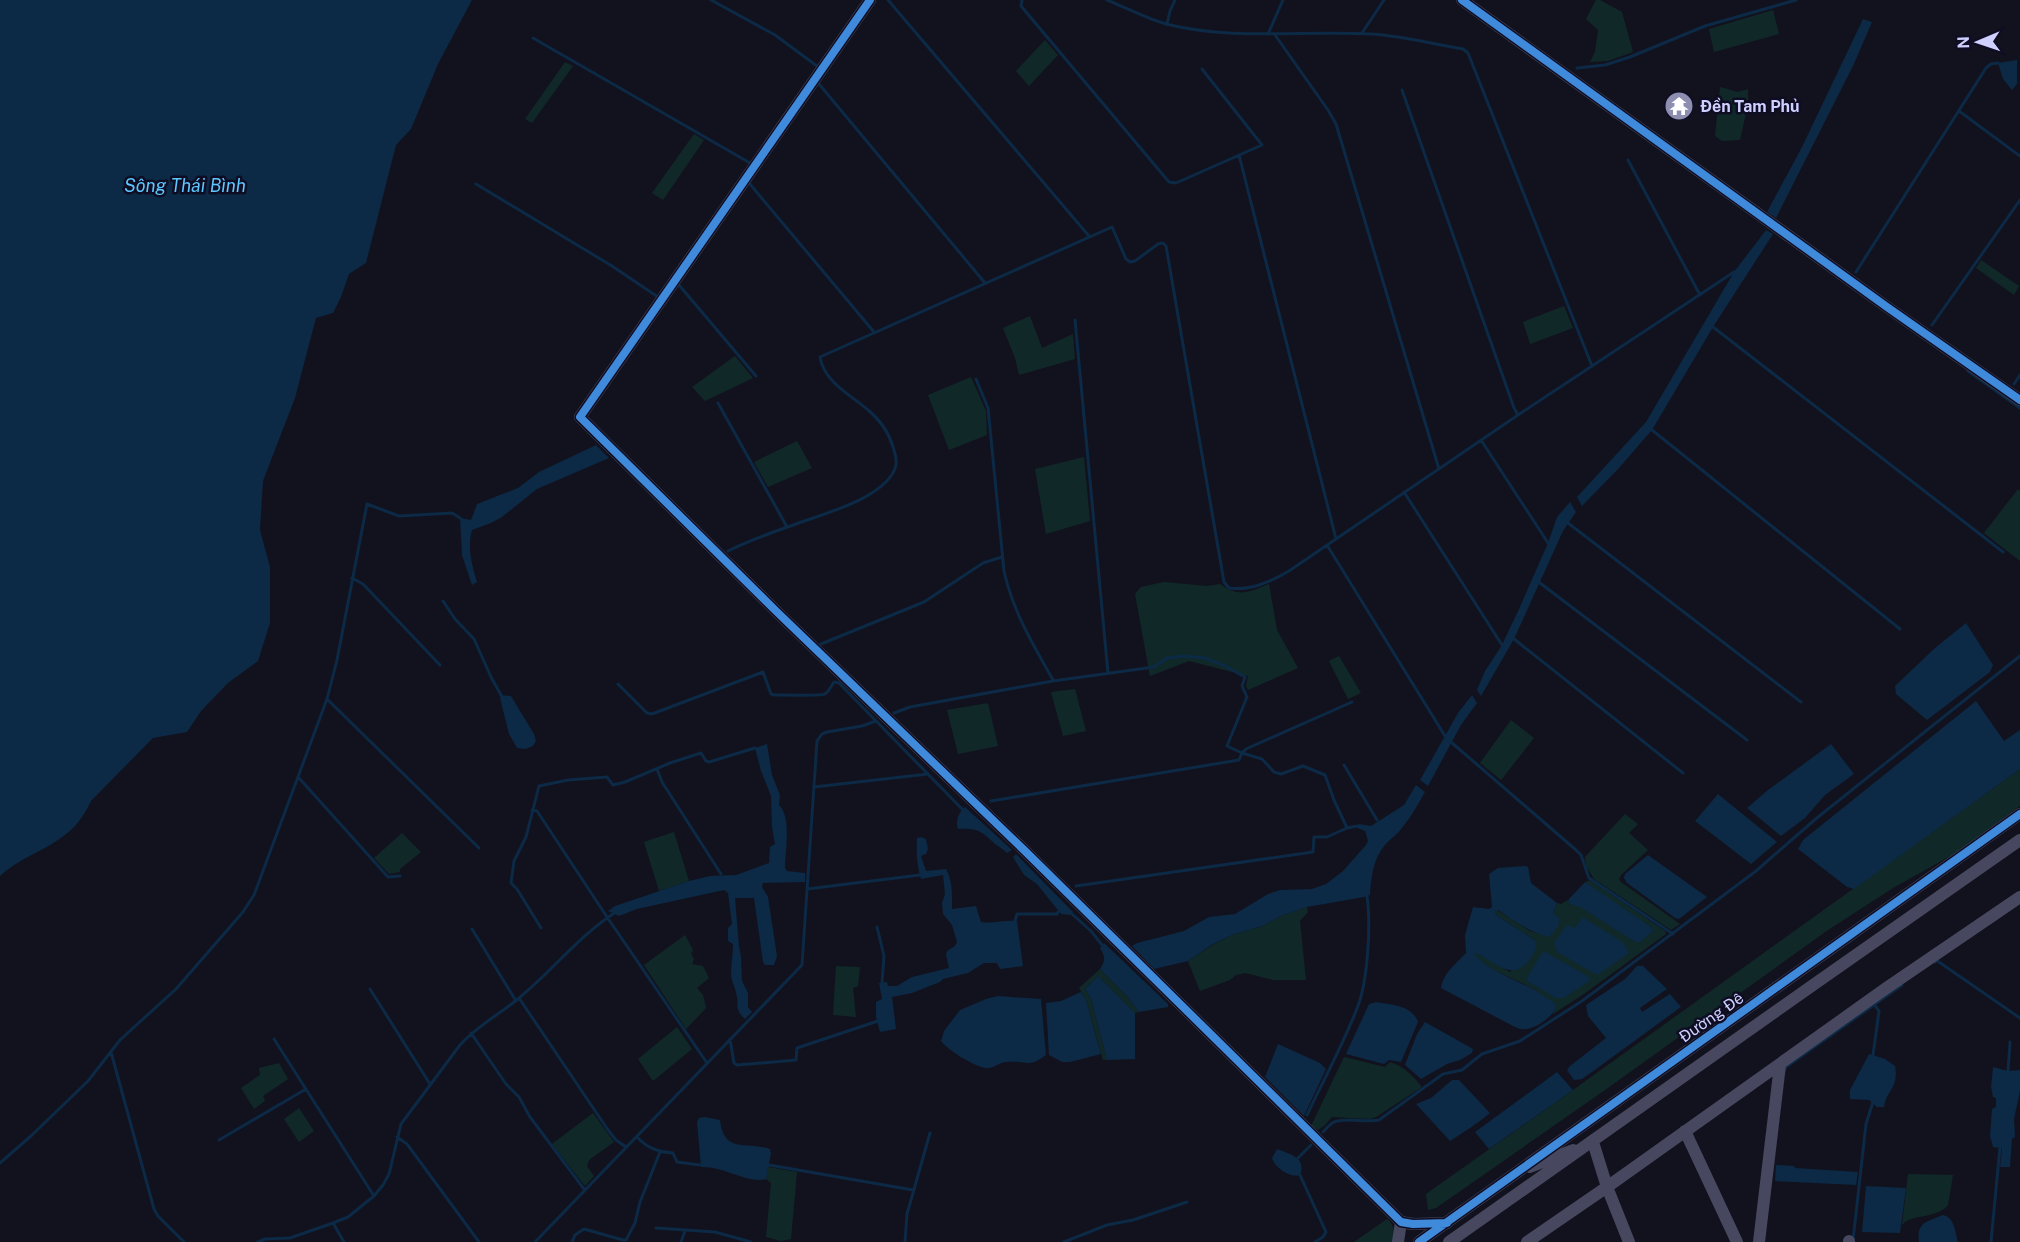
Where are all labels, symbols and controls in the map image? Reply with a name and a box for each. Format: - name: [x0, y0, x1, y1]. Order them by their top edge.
- north arrow: [1948, 12, 2008, 72]
- text: N: [1954, 36, 1973, 49]
- temple icon: Đền Tam Phủ: [1663, 90, 1695, 122]
- place label: Đền Tam Phủ: [1700, 97, 1800, 116]
- water label: Sông Thái Bình: [124, 175, 246, 196]
- street label: Đường Đê: [1675, 988, 1747, 1047]

